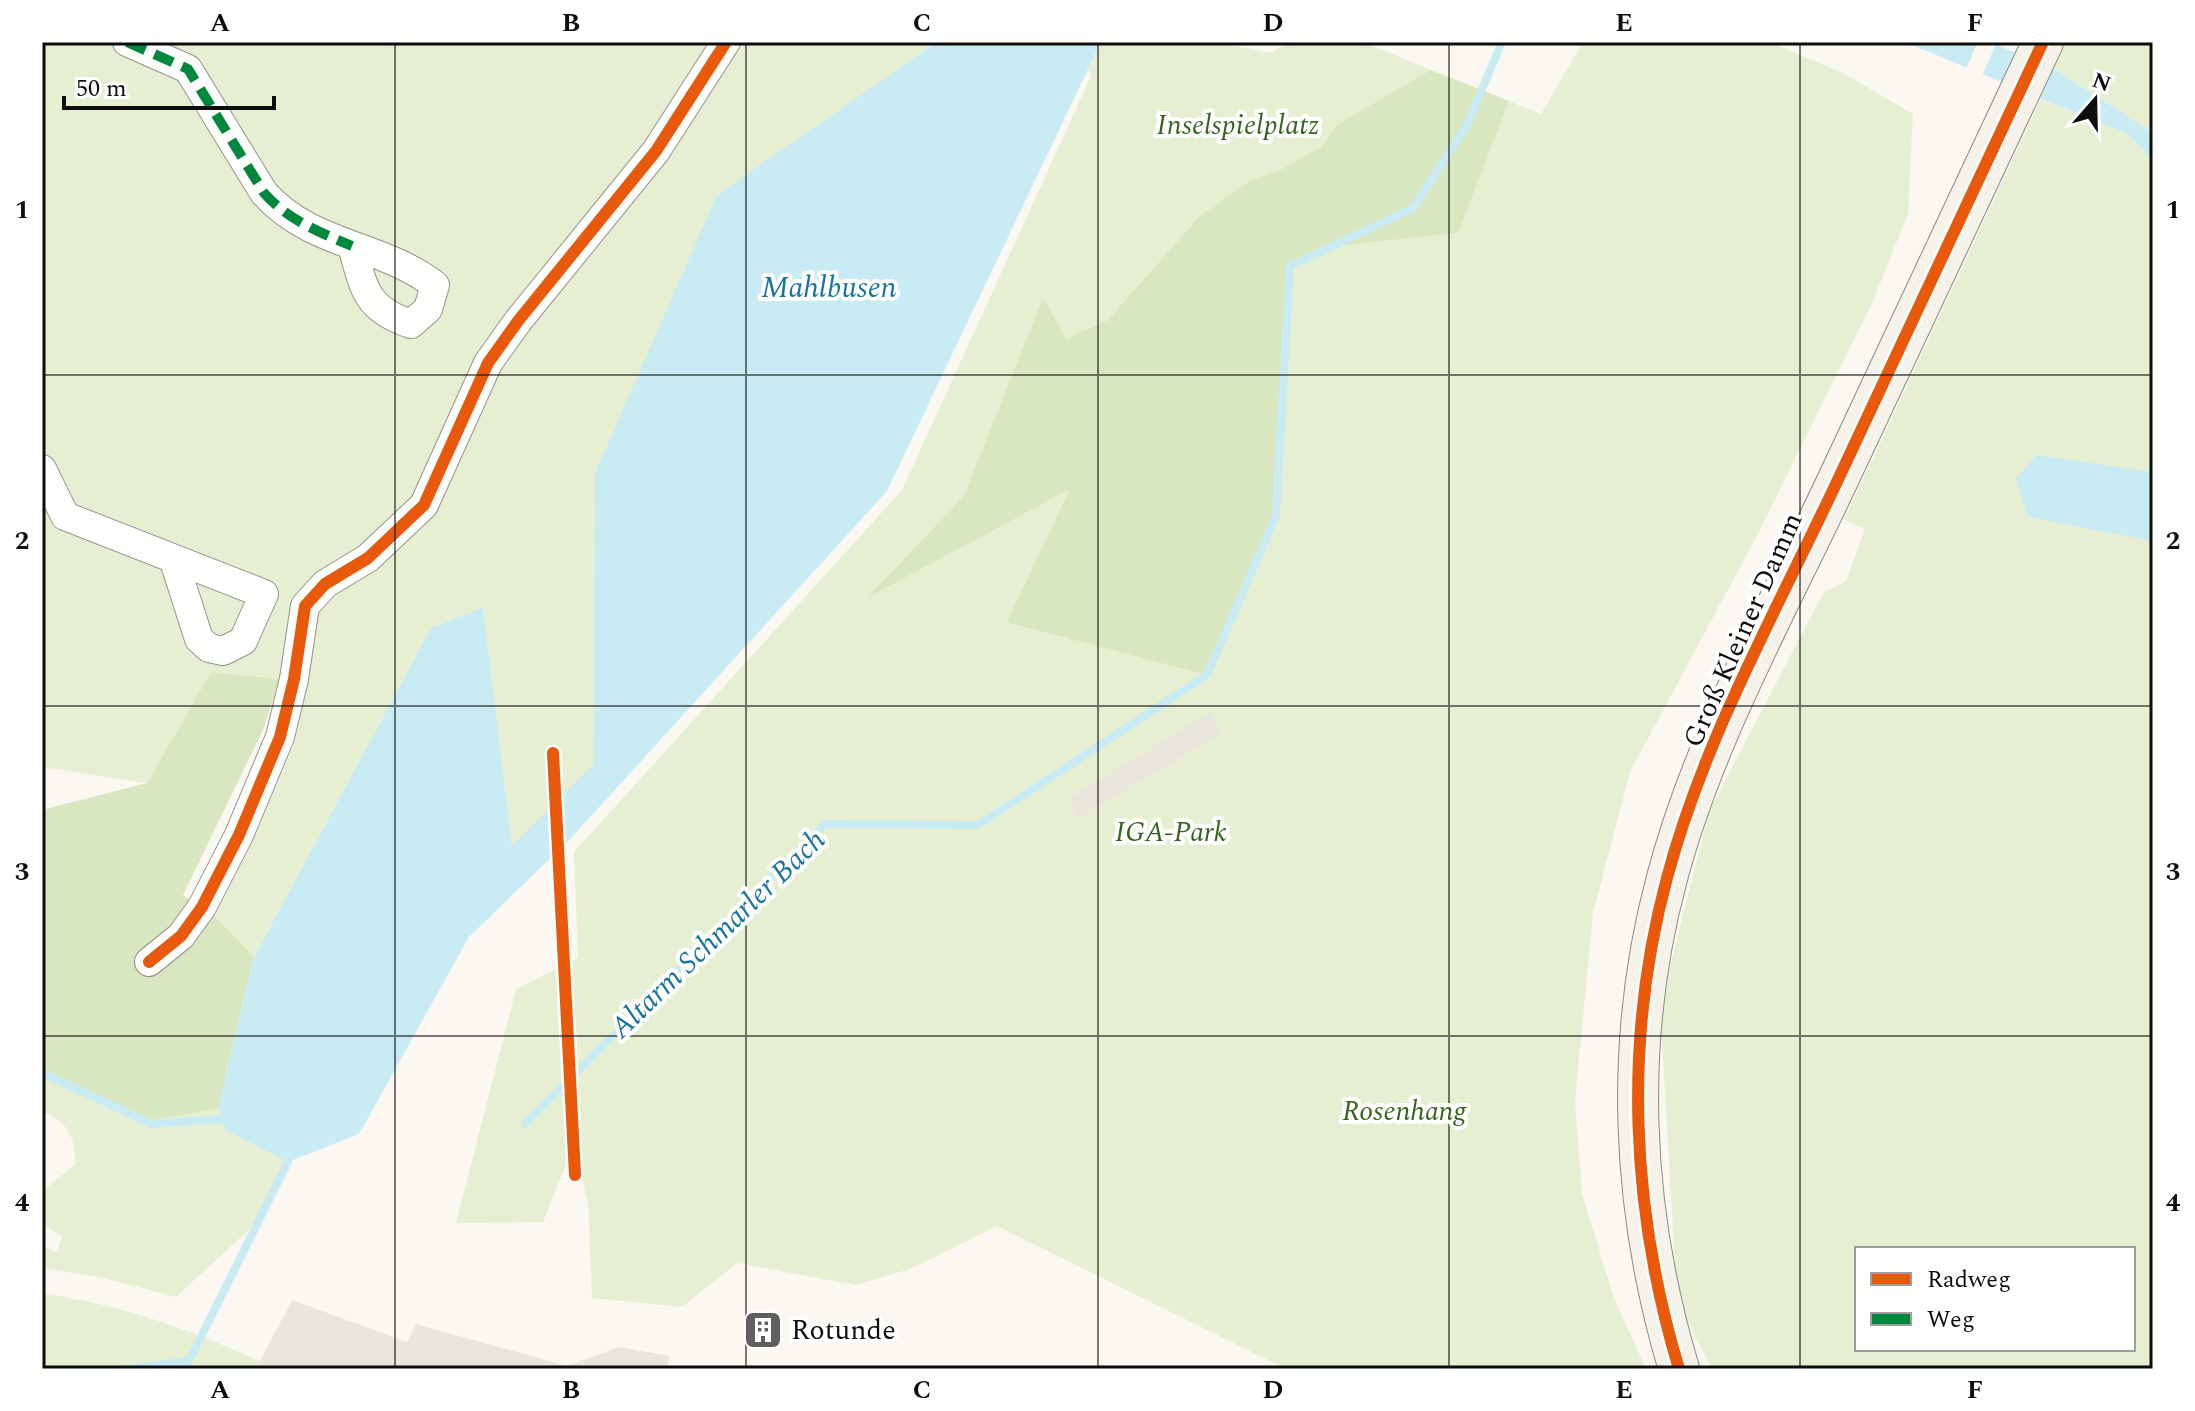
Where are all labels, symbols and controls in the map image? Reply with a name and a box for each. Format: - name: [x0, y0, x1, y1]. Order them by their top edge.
- text: A: [210, 3, 230, 43]
- text: B: [562, 3, 580, 43]
- text: C: [913, 3, 931, 43]
- text: D: [1263, 3, 1283, 43]
- text: E: [1615, 3, 1633, 43]
- text: F: [1967, 3, 1983, 43]
- scale bar: [64, 60, 274, 110]
- north arrow: [2055, 60, 2135, 140]
- text: N: [2087, 64, 2115, 101]
- text: 50 m: [76, 71, 127, 107]
- park label: Inselspielplatz: [1157, 104, 1319, 147]
- text: 1: [15, 190, 29, 230]
- text: 1: [2166, 190, 2180, 230]
- water label: Mahlbusen: [761, 265, 897, 311]
- street label: Groß Kleiner Damm: [1672, 506, 1814, 754]
- text: 2: [15, 521, 29, 561]
- text: 2: [2166, 521, 2180, 561]
- park label: IGA-Park: [1115, 811, 1227, 854]
- water label: Altarm Schmarler Bach: [599, 818, 837, 1050]
- text: 3: [15, 852, 29, 892]
- text: 3: [2166, 852, 2180, 892]
- park label: Rosenhang: [1342, 1090, 1467, 1133]
- text: 4: [15, 1183, 30, 1223]
- text: 4: [2166, 1183, 2181, 1223]
- legend: [1855, 1247, 2135, 1351]
- text: Radweg: [1927, 1262, 2011, 1298]
- text: Weg: [1927, 1302, 1975, 1338]
- building icon: Rotunde: [742, 1309, 784, 1351]
- place label: Rotunde: [791, 1309, 896, 1352]
- text: A: [210, 1370, 230, 1410]
- text: B: [562, 1370, 580, 1410]
- text: C: [913, 1370, 931, 1410]
- text: D: [1263, 1370, 1283, 1410]
- text: E: [1615, 1370, 1633, 1410]
- text: F: [1967, 1370, 1983, 1410]

